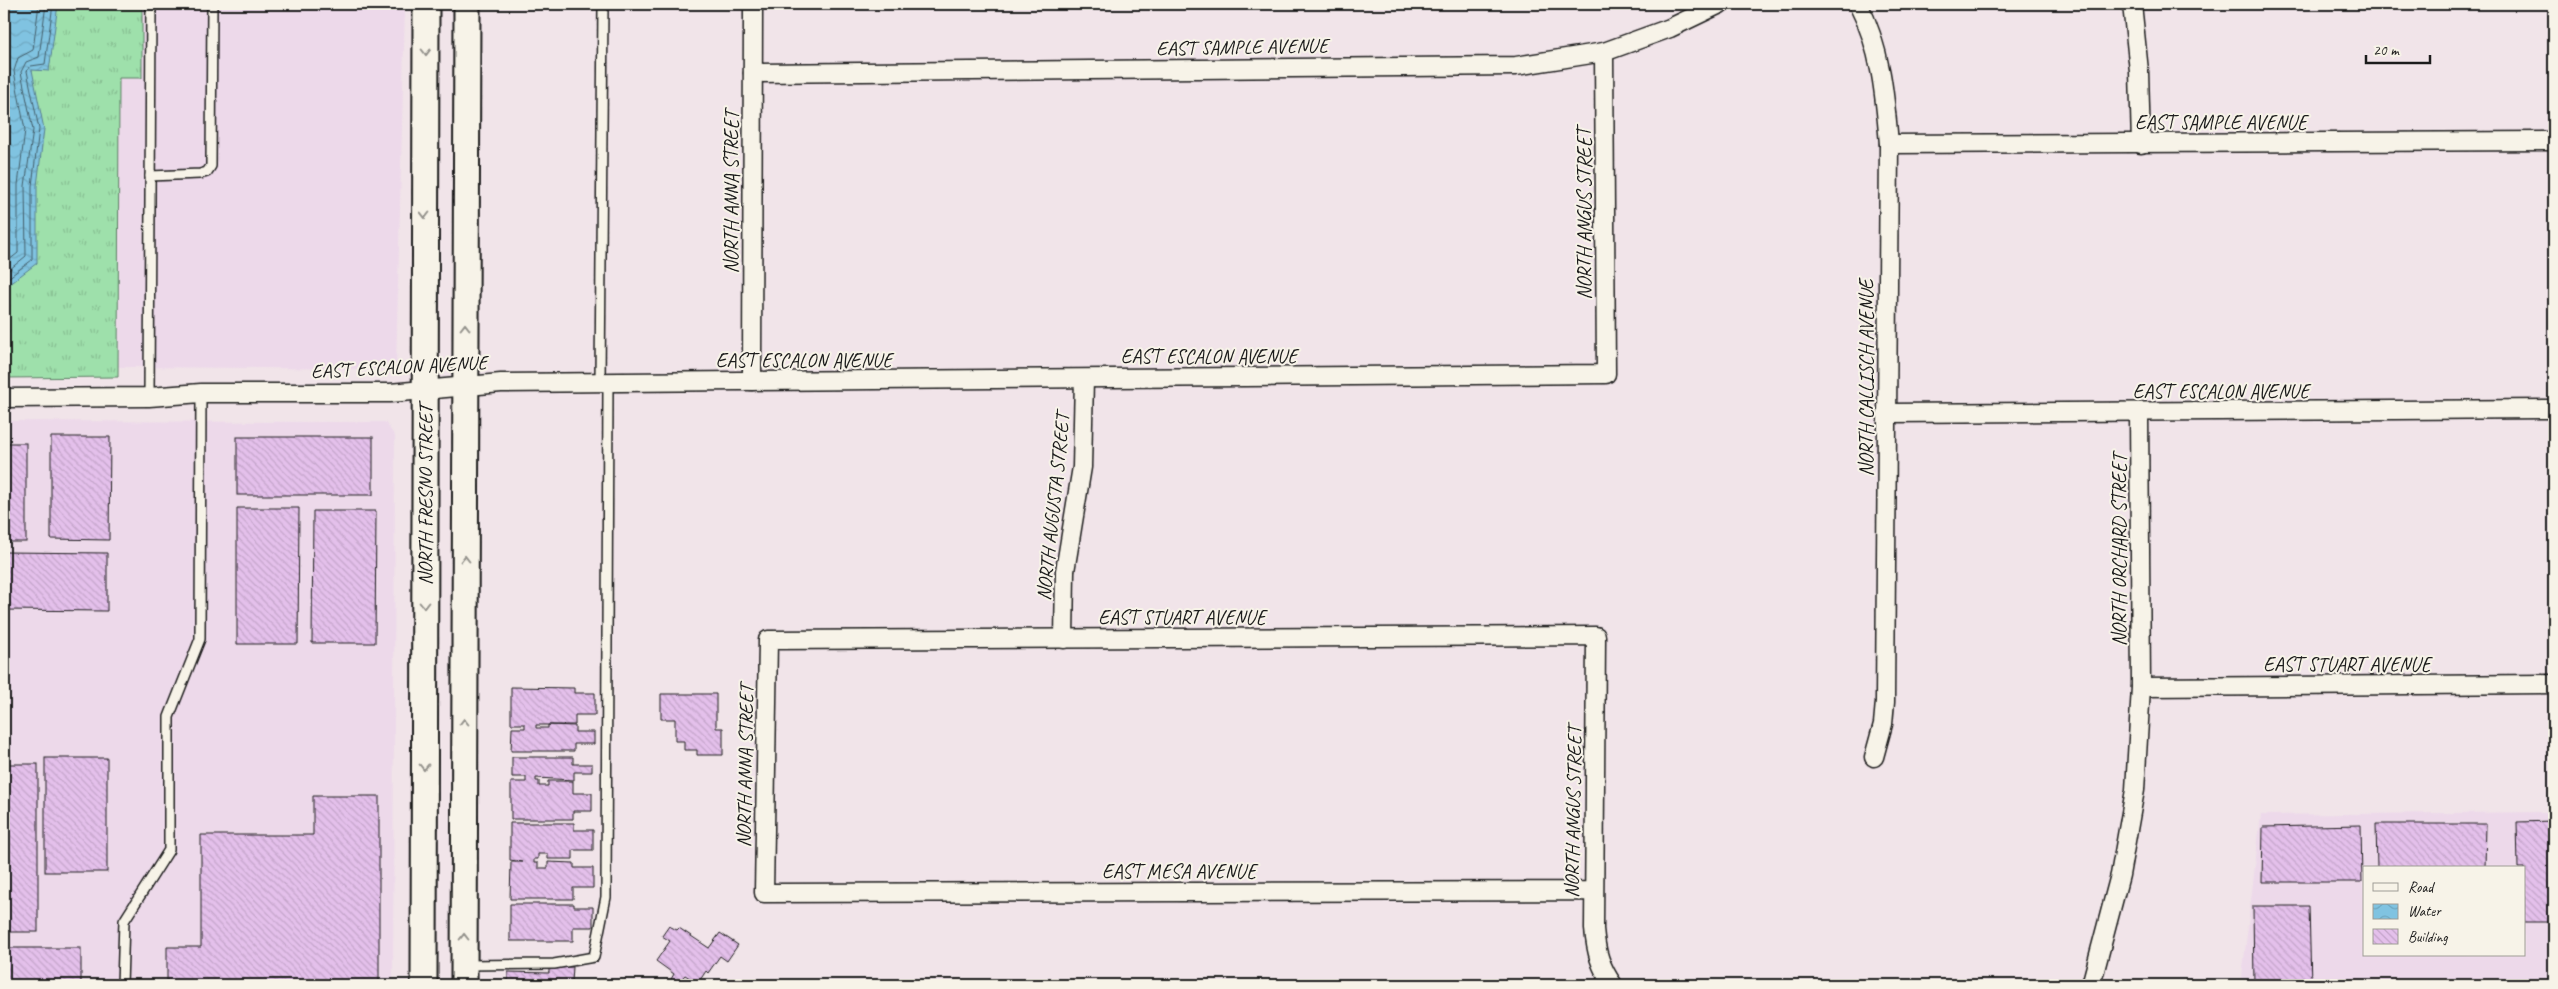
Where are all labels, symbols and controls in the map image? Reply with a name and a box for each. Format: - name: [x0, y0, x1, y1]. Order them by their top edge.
- scale bar: [2366, 32, 2429, 64]
- street label: EAST SAMPLE AVENUE: [1156, 33, 1331, 61]
- text: 20 m: [2373, 41, 2400, 60]
- one-way arrow: [421, 49, 431, 57]
- street label: NORTH ANNA STREET: [719, 107, 744, 274]
- street label: EAST SAMPLE AVENUE: [2135, 110, 2310, 135]
- street label: NORTH ANGUS STREET: [1572, 123, 1597, 300]
- one-way arrow: [420, 212, 430, 219]
- street label: NORTH CALLISCH AVENUE: [1854, 277, 1879, 477]
- one-way arrow: [460, 322, 470, 330]
- street label: EAST ESCALON AVENUE: [1121, 344, 1300, 369]
- street label: EAST ESCALON AVENUE: [716, 348, 895, 373]
- street label: EAST ESCALON AVENUE: [310, 350, 491, 384]
- street label: EAST ESCALON AVENUE: [2133, 379, 2312, 404]
- street label: NORTH FRESNO STREET: [412, 400, 438, 585]
- street label: NORTH AUGUSTA STREET: [1031, 407, 1076, 602]
- street label: NORTH ORCHARD STREET: [2107, 450, 2132, 646]
- one-way arrow: [460, 555, 470, 562]
- one-way arrow: [419, 602, 429, 609]
- street label: EAST STUART AVENUE: [1098, 605, 1269, 630]
- street label: EAST STUART AVENUE: [2263, 652, 2434, 677]
- street label: NORTH ANNA STREET: [731, 680, 759, 848]
- one-way arrow: [459, 717, 469, 725]
- street label: NORTH ANGUS STREET: [1559, 721, 1587, 898]
- one-way arrow: [419, 764, 429, 772]
- street label: EAST MESA AVENUE: [1102, 859, 1259, 884]
- legend: [2363, 866, 2526, 956]
- text: Road: [2408, 878, 2435, 897]
- text: Water: [2408, 902, 2442, 921]
- text: Building: [2408, 928, 2448, 947]
- one-way arrow: [459, 932, 469, 940]

